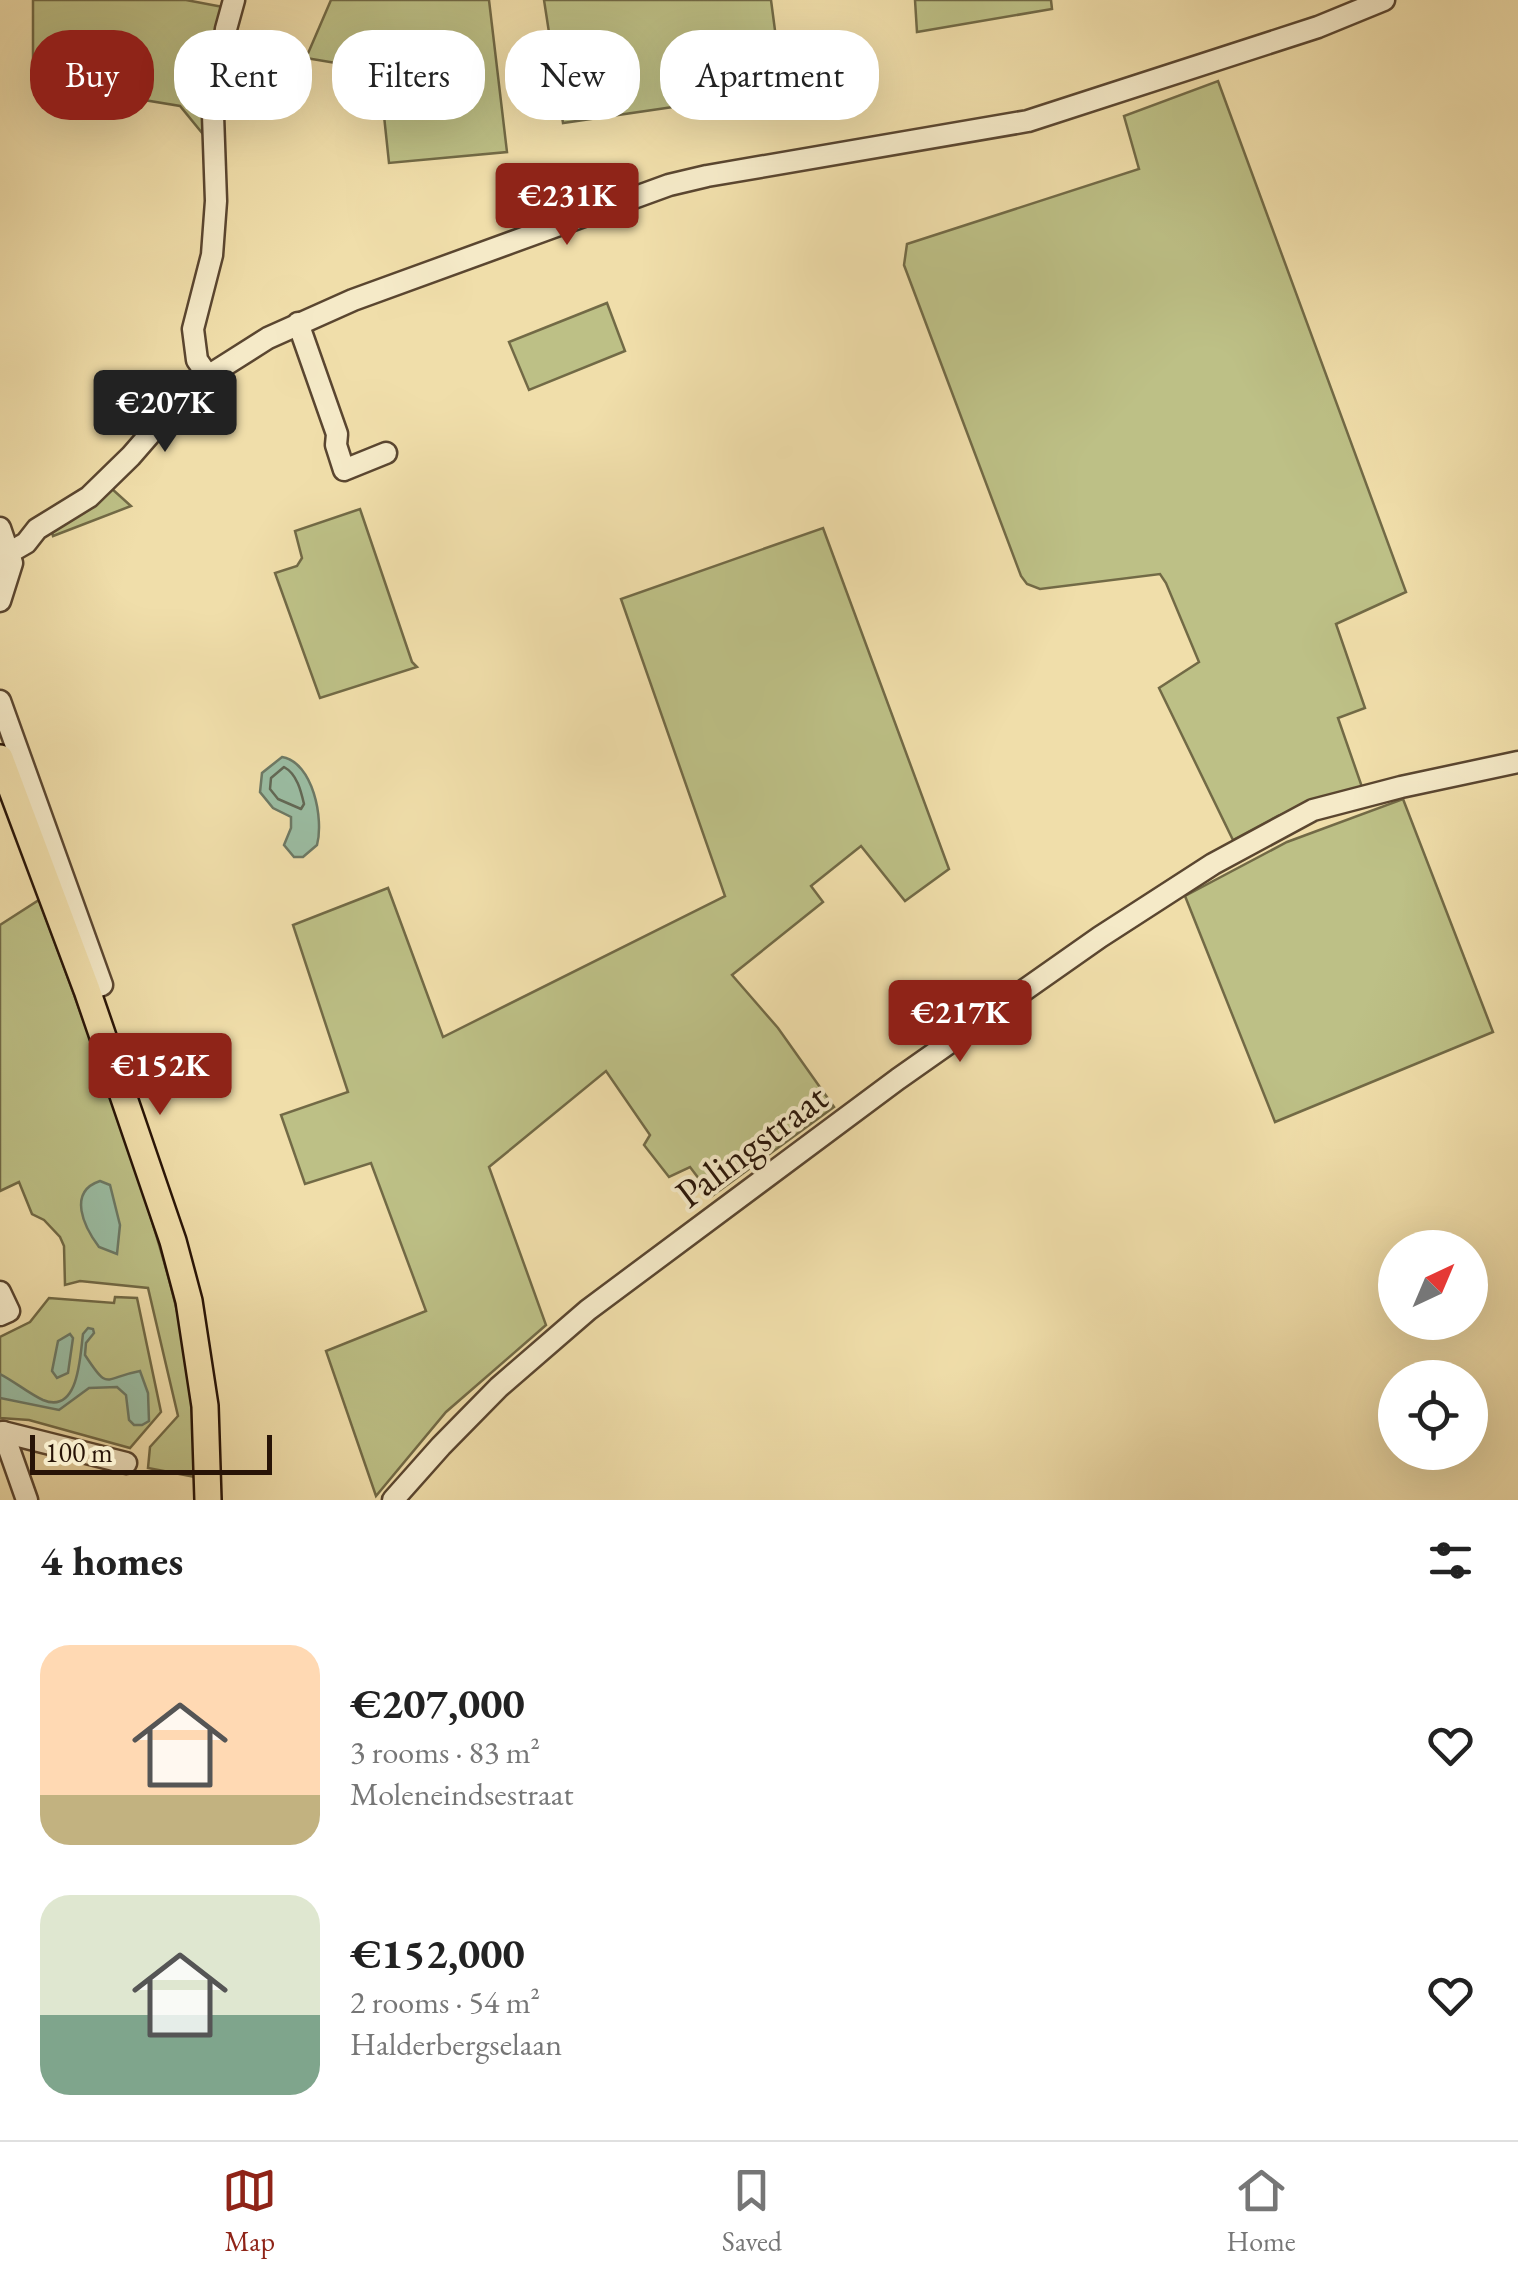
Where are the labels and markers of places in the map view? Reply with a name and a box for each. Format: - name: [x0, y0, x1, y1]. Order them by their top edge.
- pin: €231K: [497, 163, 637, 248]
- pin: €207K: [95, 370, 235, 455]
- pin: €217K: [890, 980, 1030, 1065]
- pin: €152K: [90, 1033, 230, 1118]

